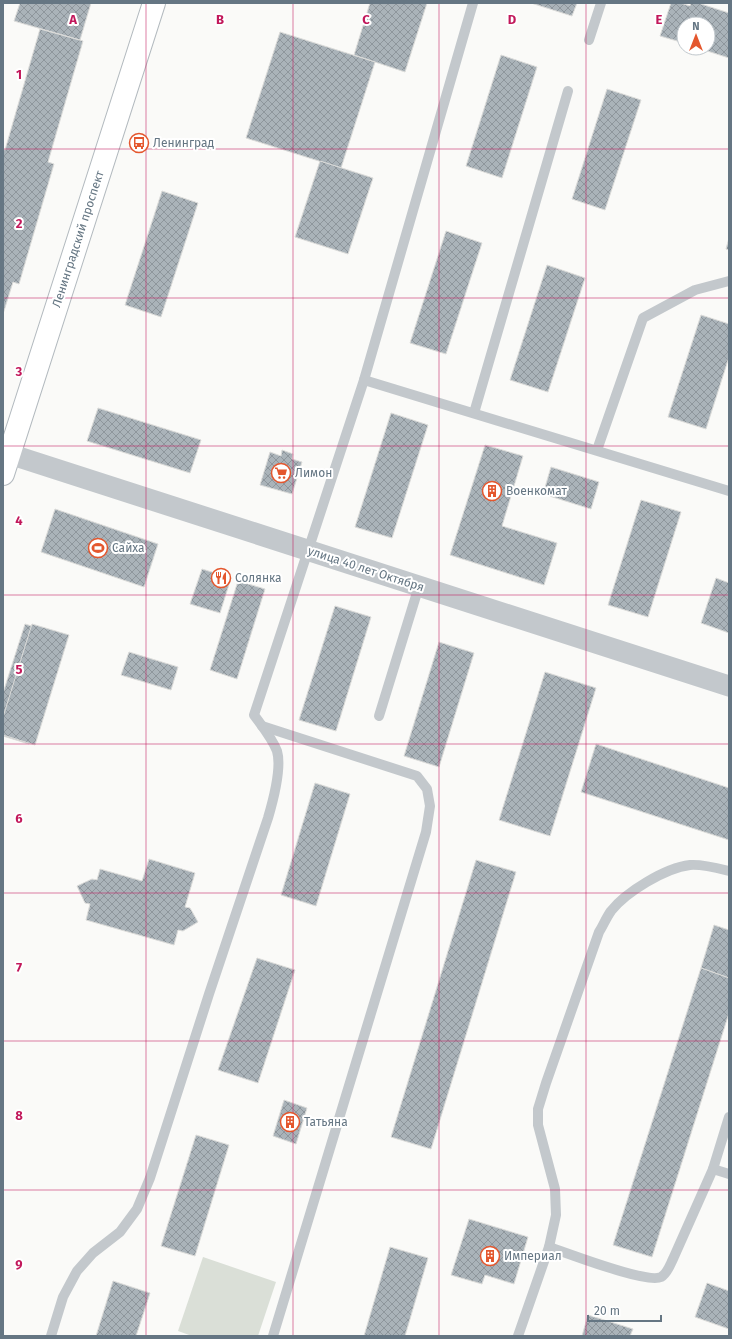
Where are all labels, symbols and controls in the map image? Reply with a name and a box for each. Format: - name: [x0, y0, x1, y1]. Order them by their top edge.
- text: A: [68, 12, 77, 27]
- text: B: [216, 12, 224, 27]
- text: C: [362, 12, 370, 27]
- text: D: [508, 12, 517, 27]
- text: E: [656, 12, 663, 27]
- north arrow: [676, 16, 716, 56]
- text: N: [692, 20, 700, 33]
- text: 1: [16, 67, 22, 82]
- bus stop icon: Ленинград: [128, 132, 150, 154]
- place label: Ленинград: [153, 136, 215, 150]
- street label: Ленинградский проспект: [49, 168, 107, 309]
- text: 2: [16, 216, 23, 231]
- text: 3: [15, 364, 23, 379]
- supermarket icon: Лимон: [270, 462, 292, 484]
- place label: Лимон: [295, 466, 332, 480]
- building icon: Военкомат: [481, 480, 503, 502]
- place label: Военкомат: [506, 484, 567, 498]
- text: 4: [15, 513, 23, 528]
- sports icon: Сайха: [87, 537, 109, 559]
- place label: Сайха: [112, 541, 145, 555]
- street label: улица 40 лет Октября: [306, 544, 426, 594]
- restaurant icon: Солянка: [210, 567, 232, 589]
- place label: Солянка: [235, 571, 282, 585]
- text: 5: [16, 662, 23, 677]
- text: 6: [15, 811, 23, 826]
- text: 7: [16, 960, 22, 975]
- text: 8: [15, 1108, 23, 1123]
- building icon: Татьяна: [279, 1111, 301, 1133]
- place label: Татьяна: [304, 1115, 348, 1129]
- building icon: Империал: [479, 1245, 501, 1267]
- place label: Империал: [504, 1249, 562, 1263]
- text: 9: [15, 1257, 23, 1272]
- scale bar: [588, 1297, 661, 1323]
- text: 20 m: [594, 1304, 620, 1318]

